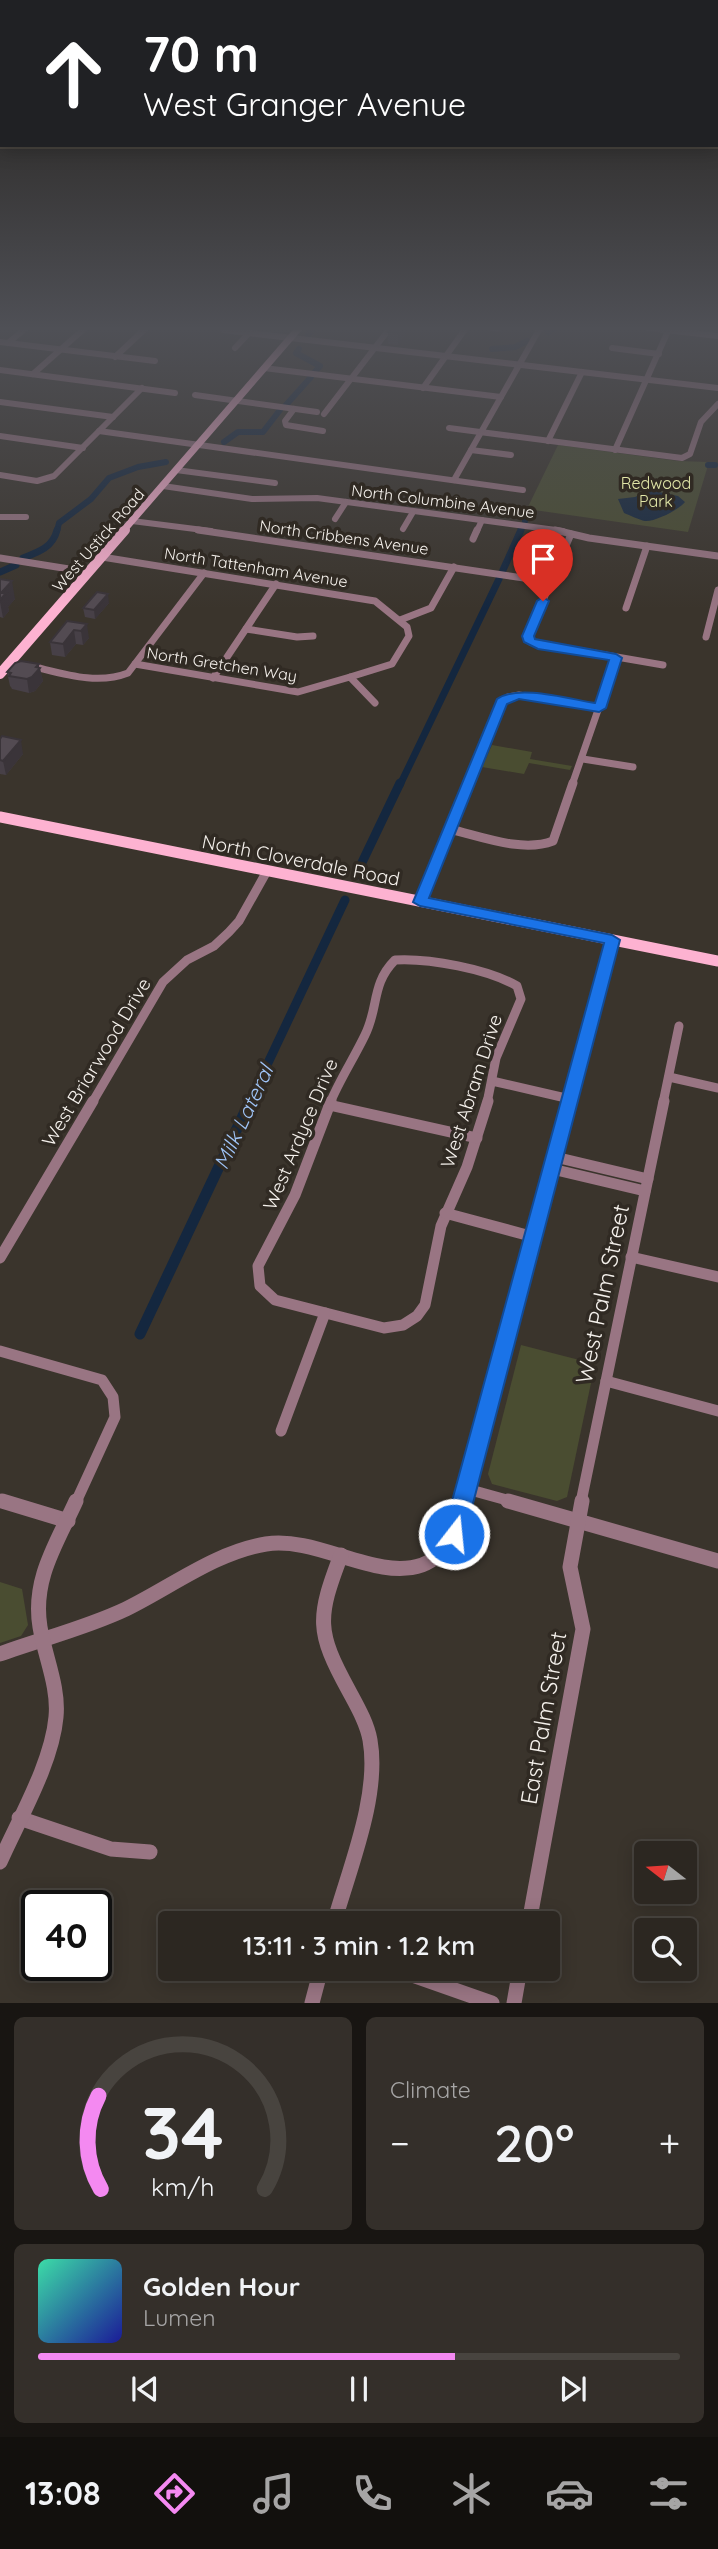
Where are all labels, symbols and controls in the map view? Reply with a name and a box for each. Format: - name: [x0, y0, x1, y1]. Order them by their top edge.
- text: 70 m: [143, 23, 259, 84]
- icon: ahead: [28, 28, 119, 119]
- text: West Granger Avenue: [143, 84, 466, 124]
- park label: Redwood Park: [621, 473, 691, 511]
- street label: North Columbine Avenue: [350, 480, 536, 522]
- street label: West Ustick Road: [48, 484, 148, 596]
- street label: North Cribbens Avenue: [258, 515, 430, 559]
- pin: [513, 529, 573, 601]
- icon: arrive: [524, 540, 562, 578]
- street label: North Tattenham Avenue: [163, 543, 349, 591]
- street label: North Gretchen Way: [145, 642, 299, 686]
- street label: North Cloverdale Road: [200, 829, 402, 891]
- street label: West Briarwood Drive: [36, 973, 156, 1151]
- street label: West Abram Drive: [435, 1011, 507, 1171]
- street label: West Ardyce Drive: [257, 1055, 343, 1213]
- water label: Milk Lateral: [208, 1059, 279, 1173]
- street label: West Palm Street: [569, 1201, 635, 1386]
- position arrow: [417, 1497, 491, 1571]
- street label: East Palm Street: [514, 1629, 572, 1807]
- north arrow: [634, 1841, 696, 1904]
- map controls: [634, 1841, 697, 1981]
- speed limit sign: 40: [21, 1890, 112, 1981]
- button: search: [634, 1918, 697, 1981]
- text: 13:11 · 3 min · 1.2 km: [243, 1929, 475, 1962]
- text: Climate: [390, 2075, 471, 2104]
- text: 34: [142, 2087, 224, 2178]
- text: 20°: [494, 2110, 574, 2175]
- text: −: [390, 2119, 410, 2167]
- text: +: [659, 2119, 680, 2167]
- text: km/h: [151, 2171, 215, 2202]
- text: Golden Hour: [143, 2270, 300, 2303]
- text: Lumen: [143, 2303, 216, 2332]
- icon: previous: [126, 2370, 164, 2408]
- icon: pause: [340, 2370, 378, 2408]
- icon: next: [554, 2370, 592, 2408]
- icon: directions: [150, 2469, 199, 2518]
- icon: music: [249, 2469, 298, 2518]
- icon: phone: [348, 2469, 397, 2518]
- icon: climate: [447, 2469, 496, 2518]
- icon: car: [545, 2469, 594, 2518]
- icon: filters: [644, 2469, 693, 2518]
- text: 13:08: [25, 2473, 100, 2513]

